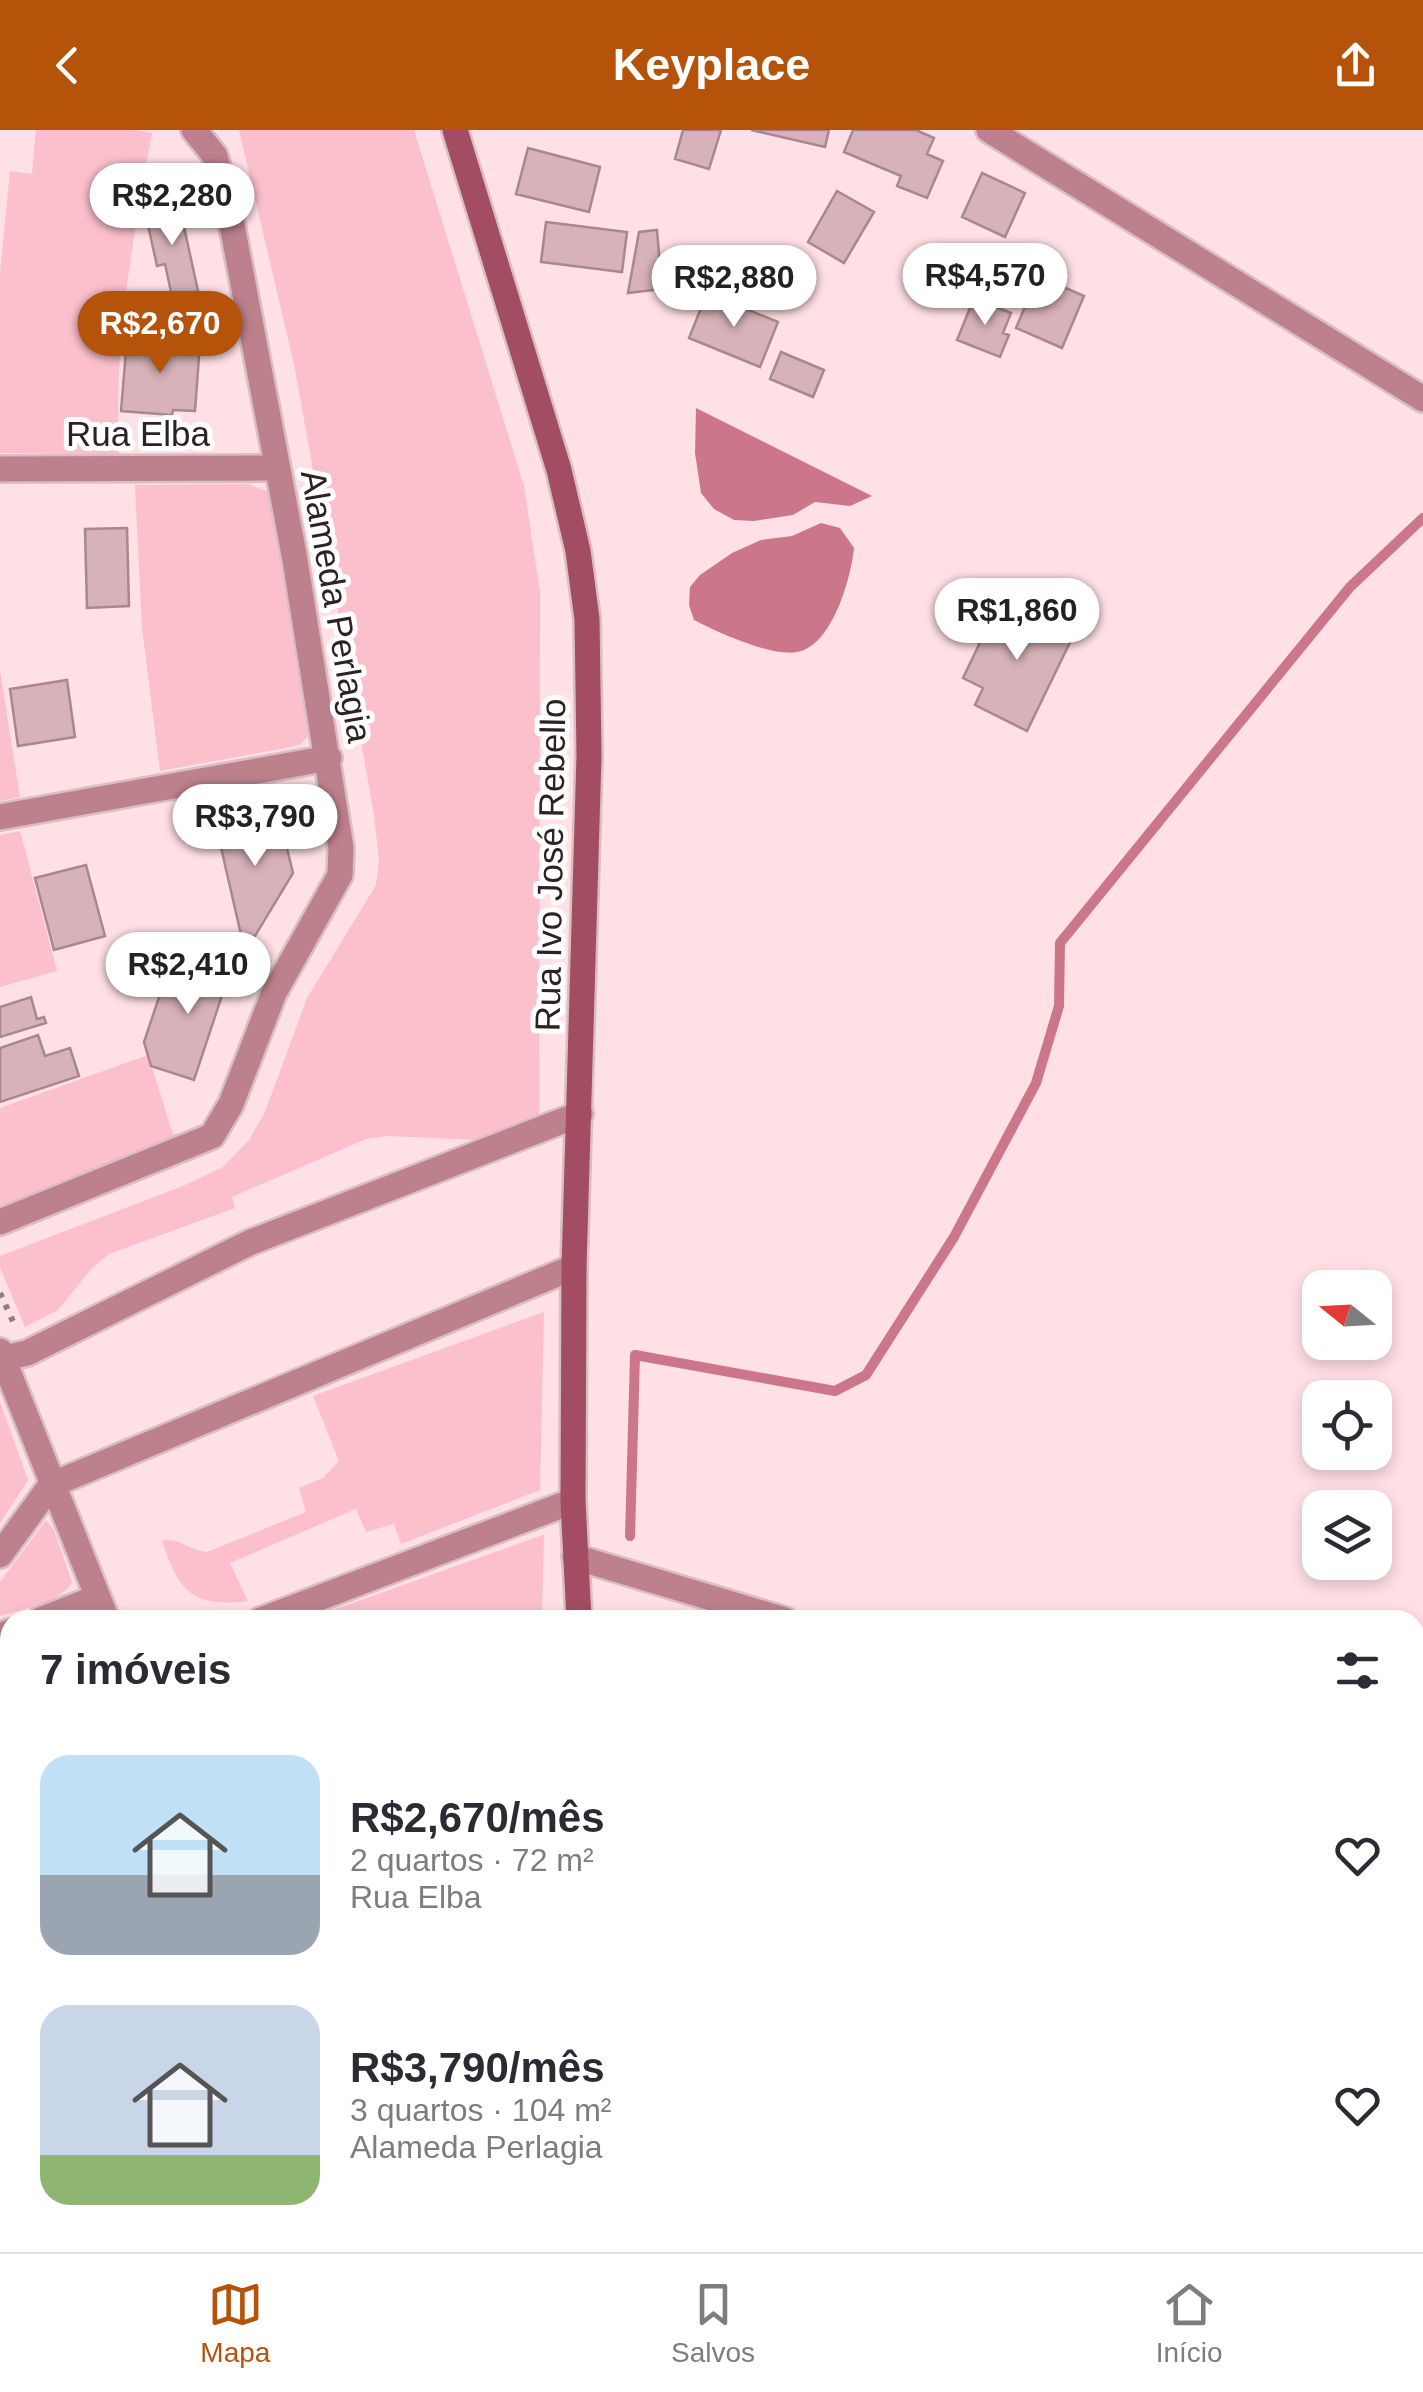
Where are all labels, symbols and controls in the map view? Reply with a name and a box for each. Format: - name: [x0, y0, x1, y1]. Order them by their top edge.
- icon: back: [40, 38, 95, 93]
- icon: share: [1328, 38, 1383, 93]
- text: Keyplace: [613, 39, 810, 90]
- pin: R$2,280: [80, 163, 264, 248]
- text: R$2,280: [112, 177, 232, 213]
- pin: R$4,570: [893, 243, 1077, 328]
- pin: R$2,880: [642, 245, 826, 330]
- text: R$4,570: [925, 257, 1045, 293]
- text: R$2,880: [674, 259, 794, 295]
- pin: R$2,670: [68, 291, 252, 376]
- text: R$2,670: [100, 305, 220, 341]
- street label: Rua Elba: [66, 414, 211, 453]
- street label: Alameda Perlagia: [294, 467, 380, 746]
- pin: R$1,860: [925, 578, 1109, 663]
- text: R$1,860: [957, 592, 1077, 628]
- street label: Rua Ivo José Rebello: [528, 698, 572, 1032]
- pin: R$3,790: [163, 784, 347, 869]
- text: R$3,790: [195, 798, 315, 834]
- pin: R$2,410: [96, 932, 280, 1017]
- text: R$2,410: [128, 946, 248, 982]
- north arrow: [1302, 1270, 1392, 1360]
- map controls: [1302, 1270, 1392, 1580]
- button: locate: [1302, 1380, 1392, 1470]
- button: layers: [1302, 1490, 1392, 1580]
- icon: filters: [1330, 1643, 1385, 1698]
- text: 7 imóveis: [40, 1646, 231, 1693]
- text: R$2,670/mês: [350, 1794, 605, 1841]
- icon: home: [120, 1795, 240, 1915]
- icon: heart: [1330, 1828, 1385, 1883]
- text: 2 quartos · 72 m²: [350, 1842, 594, 1878]
- text: Rua Elba: [350, 1879, 482, 1915]
- text: R$3,790/mês: [350, 2044, 605, 2091]
- icon: home: [120, 2045, 240, 2165]
- icon: heart: [1330, 2078, 1385, 2133]
- text: 3 quartos · 104 m²: [350, 2092, 611, 2128]
- text: Alameda Perlagia: [350, 2129, 603, 2165]
- tab: Mapa: [200, 2277, 270, 2369]
- tab: Salvos: [671, 2277, 755, 2369]
- tab: Início: [1156, 2277, 1223, 2369]

